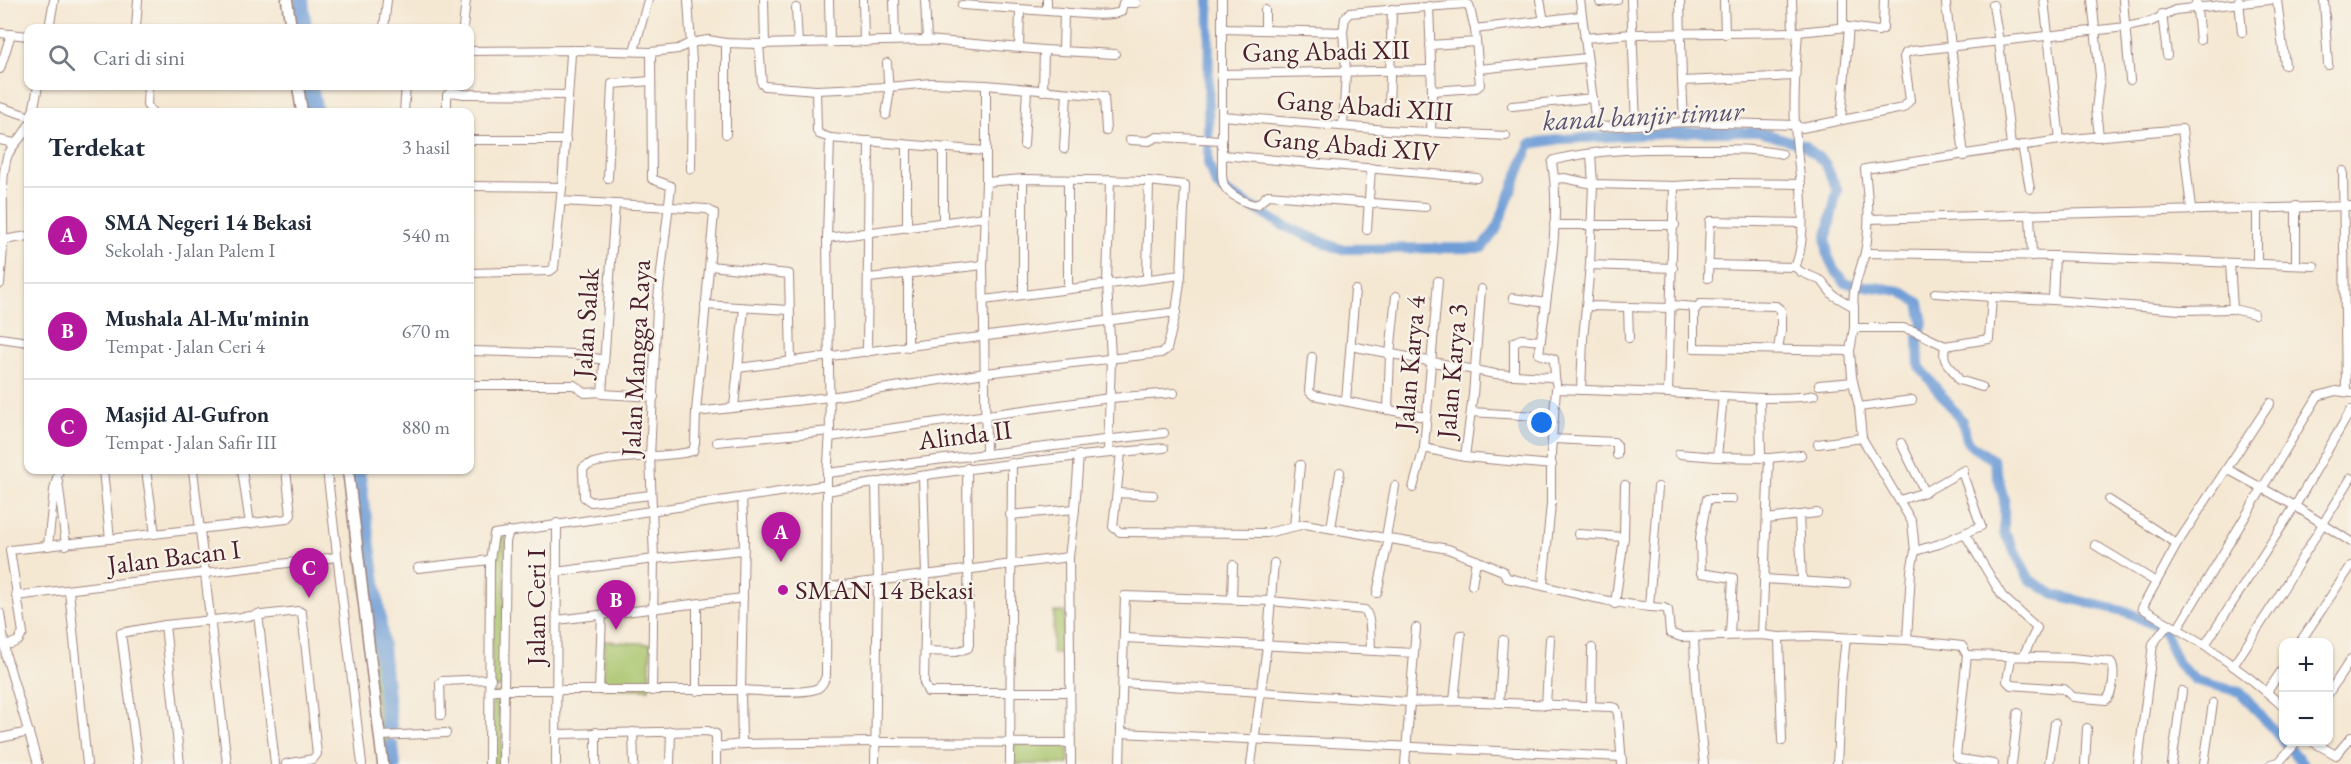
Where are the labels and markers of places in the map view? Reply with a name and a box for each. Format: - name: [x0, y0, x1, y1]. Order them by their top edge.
- pin: A: [762, 512, 800, 562]
- pin: C: [290, 548, 328, 598]
- place label: SMAN 14 Bekasi: [795, 572, 974, 607]
- pin: B: [596, 580, 636, 630]
- marker: SMAN 14 Bekasi: [776, 583, 790, 597]

